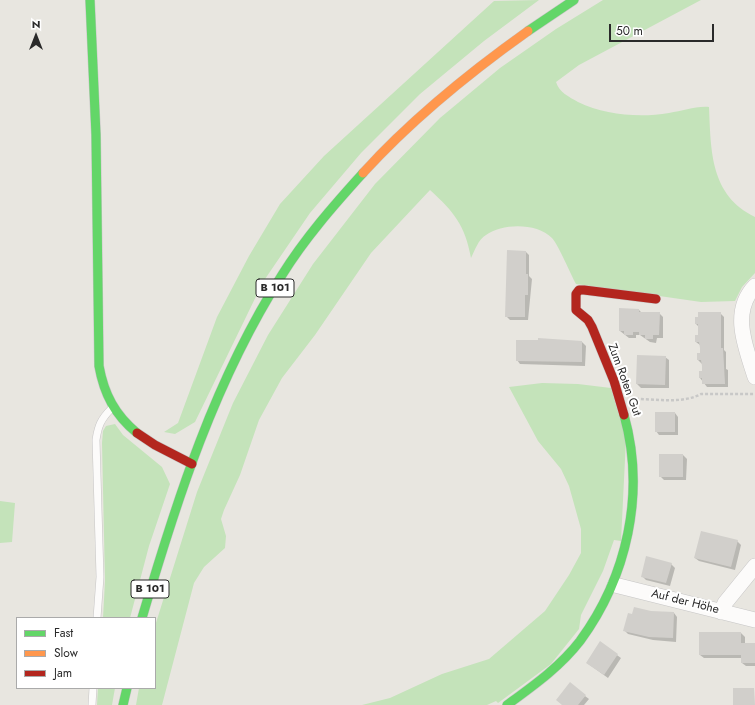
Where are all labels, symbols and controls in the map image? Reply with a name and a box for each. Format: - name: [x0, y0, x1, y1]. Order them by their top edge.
- north arrow: [16, 16, 56, 56]
- text: N: [32, 16, 40, 32]
- scale bar: [611, 16, 716, 42]
- text: 50 m: [616, 22, 643, 40]
- road number: B 101: [256, 279, 294, 297]
- street label: Zum Roten Gut: [604, 342, 644, 418]
- road number: B 101: [131, 580, 169, 598]
- street label: Auf der Höhe: [650, 587, 720, 617]
- legend: [16, 617, 156, 689]
- text: Fast: [54, 624, 73, 642]
- text: Slow: [54, 644, 78, 662]
- text: Jam: [54, 664, 72, 682]

